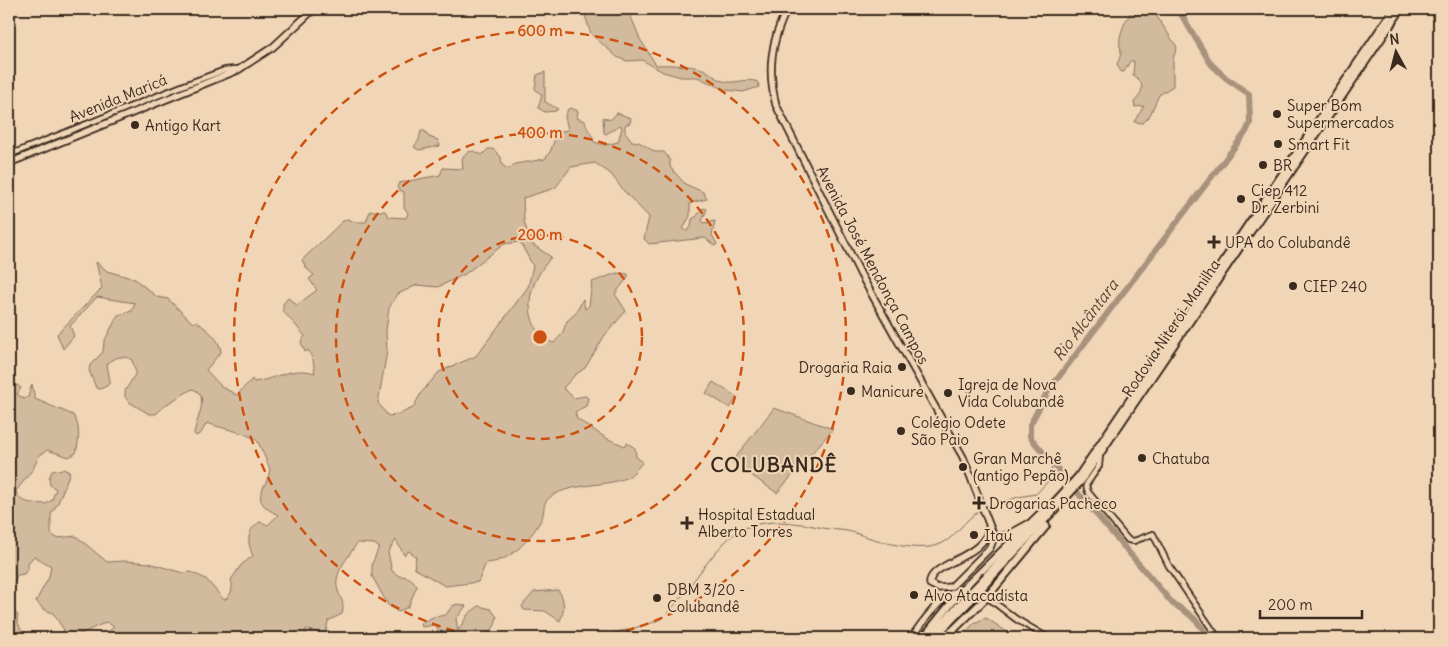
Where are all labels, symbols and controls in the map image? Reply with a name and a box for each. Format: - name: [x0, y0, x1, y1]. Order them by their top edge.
- text: 600 m: [517, 21, 563, 40]
- north arrow: [1370, 28, 1420, 78]
- text: N: [1389, 30, 1400, 49]
- street label: Avenida Maricá: [66, 70, 170, 126]
- place label: Super Bom Supermercados: [1287, 96, 1394, 132]
- marker: Super Bom Supermercados: [1271, 108, 1283, 120]
- place label: Antigo Kart: [145, 116, 221, 135]
- marker: Antigo Kart: [129, 119, 141, 131]
- text: 400 m: [517, 123, 563, 142]
- place label: Smart Fit: [1288, 135, 1350, 154]
- marker: Smart Fit: [1272, 138, 1284, 150]
- place label: BR: [1273, 156, 1293, 175]
- marker: BR: [1257, 159, 1269, 171]
- street label: Avenida José Mendonça Campos: [812, 162, 934, 368]
- place label: Ciep 412 Dr. Zerbini: [1251, 181, 1319, 217]
- marker: Ciep 412 Dr. Zerbini: [1235, 193, 1247, 205]
- text: 200 m: [518, 225, 562, 244]
- place label: UPA do Colubandê: [1225, 233, 1350, 252]
- marker: UPA do Colubandê: [1207, 235, 1221, 249]
- street label: Rodovia Niterói-Manilha: [1118, 255, 1224, 400]
- water label: Rio Alcântara: [1048, 275, 1123, 365]
- place label: CIEP 240: [1303, 277, 1367, 296]
- marker: CIEP 240: [1287, 280, 1299, 292]
- centre of rings: [531, 328, 549, 346]
- place label: Drogaria Raia: [798, 358, 892, 377]
- marker: Drogaria Raia: [896, 361, 908, 373]
- place label: Igreja de Nova Vida Colubandê: [958, 375, 1064, 411]
- place label: Manicure: [861, 382, 924, 401]
- marker: Manicure: [845, 385, 857, 397]
- marker: Igreja de Nova Vida Colubandê: [942, 387, 954, 399]
- place label: Colégio Odete São Paio: [911, 413, 1006, 449]
- marker: Colégio Odete São Paio: [895, 425, 907, 437]
- place label: Gran Marchê (antigo Pepão): [973, 449, 1069, 485]
- place label: Chatuba: [1152, 449, 1210, 468]
- district label: COLUBANDÊ: [711, 452, 837, 477]
- marker: Chatuba: [1136, 452, 1148, 464]
- marker: Gran Marchê (antigo Pepão): [957, 461, 969, 473]
- place label: Drogarias Pacheco: [989, 494, 1117, 513]
- marker: Drogarias Pacheco: [973, 497, 985, 509]
- place label: Hospital Estadual Alberto Torres: [698, 505, 815, 541]
- marker: Hospital Estadual Alberto Torres: [680, 516, 694, 530]
- place label: Itaú: [984, 526, 1013, 545]
- marker: Itaú: [968, 529, 980, 541]
- place label: DBM 3/20 - Colubandê: [667, 580, 745, 616]
- place label: Alvo Atacadista: [924, 586, 1028, 605]
- scale bar: [1260, 587, 1363, 619]
- marker: Alvo Atacadista: [908, 589, 920, 601]
- marker: DBM 3/20 - Colubandê: [651, 592, 663, 604]
- text: 200 m: [1268, 595, 1313, 614]

